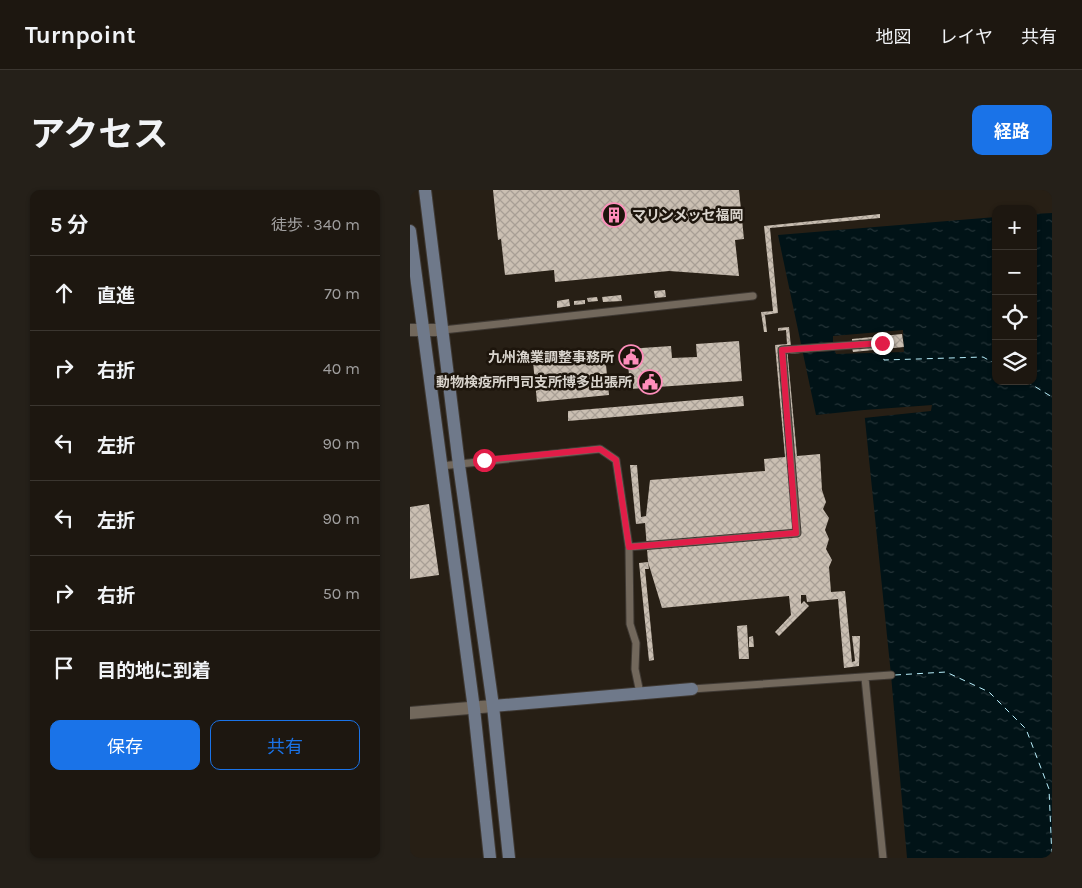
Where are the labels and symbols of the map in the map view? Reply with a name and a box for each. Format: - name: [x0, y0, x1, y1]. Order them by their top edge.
- building icon: マリンメッセ福岡: [601, 202, 627, 228]
- place label: マリンメッセ福岡: [632, 207, 744, 224]
- route end: [871, 332, 894, 355]
- public building icon: 九州漁業調整事務所: [618, 344, 644, 370]
- place label: 九州漁業調整事務所: [488, 349, 614, 366]
- public building icon: 動物検疫所門司支所博多出張所: [637, 369, 663, 395]
- place label: 動物検疫所門司支所博多出張所: [436, 374, 632, 391]
- route start: [473, 449, 496, 472]

